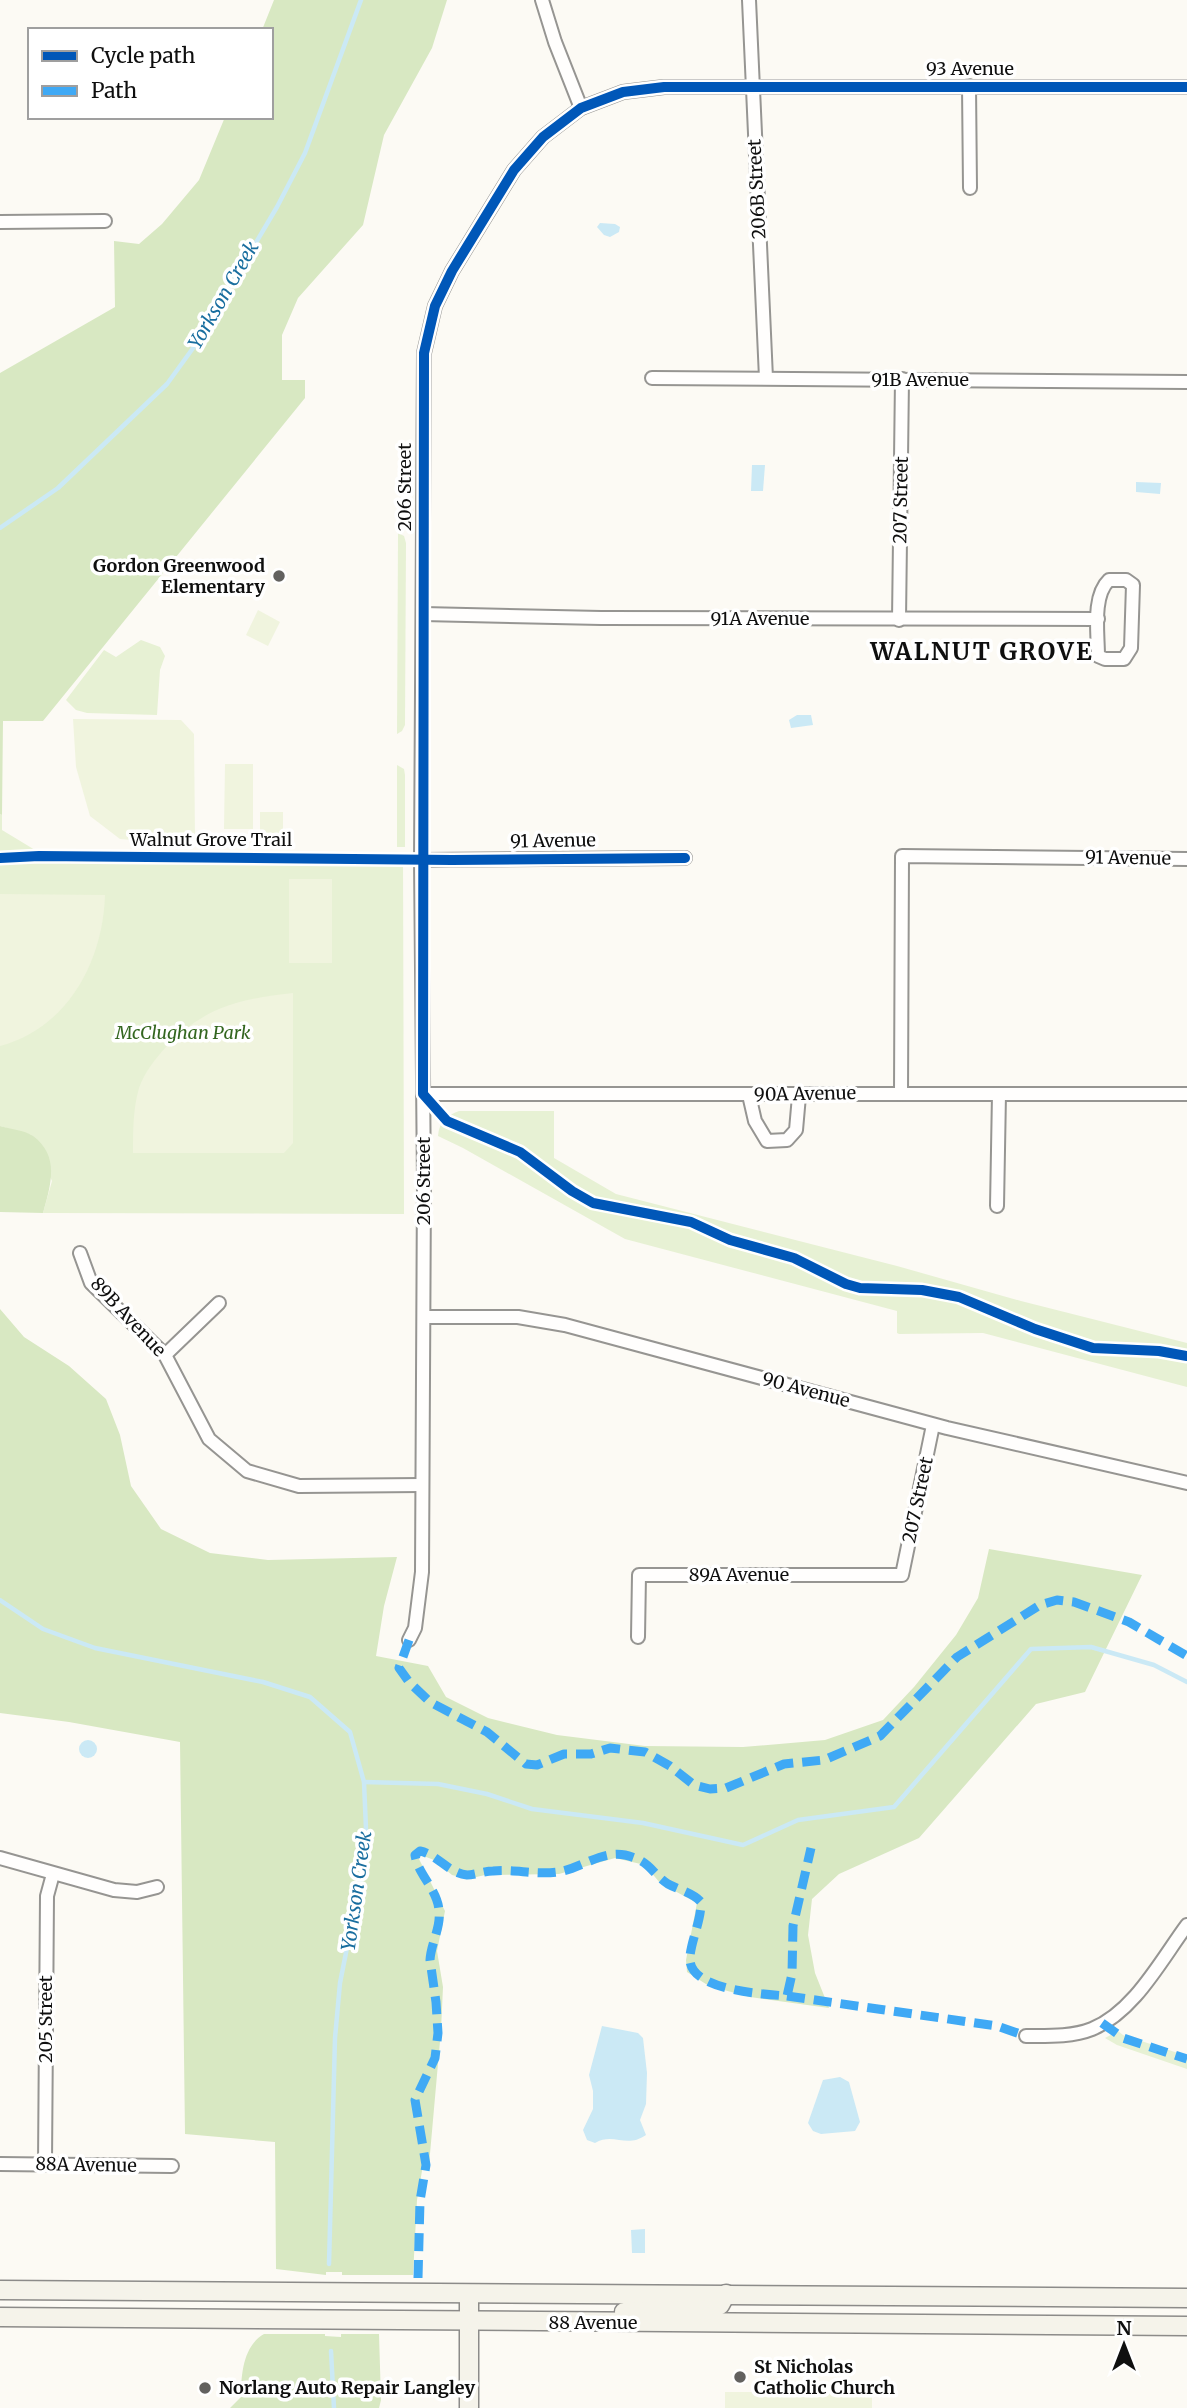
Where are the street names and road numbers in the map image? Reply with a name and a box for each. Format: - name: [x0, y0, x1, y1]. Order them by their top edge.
- street label: 93 Avenue: [926, 57, 1014, 80]
- street label: 206B Street: [742, 138, 771, 240]
- street label: 91B Avenue: [871, 368, 969, 391]
- street label: 206 Street: [393, 443, 416, 531]
- street label: 207 Street: [888, 456, 913, 544]
- street label: 91A Avenue: [711, 607, 809, 630]
- street label: Walnut Grove Trail: [129, 828, 293, 851]
- street label: 91 Avenue: [510, 828, 596, 853]
- street label: 91 Avenue: [1085, 845, 1171, 870]
- street label: 90A Avenue: [754, 1081, 856, 1106]
- street label: 206 Street: [412, 1137, 435, 1225]
- street label: 89B Avenue: [86, 1272, 171, 1361]
- street label: 90 Avenue: [760, 1367, 853, 1412]
- street label: 207 Street: [897, 1455, 938, 1545]
- street label: 89A Avenue: [689, 1563, 789, 1586]
- street label: 205 Street: [34, 1975, 57, 2063]
- street label: 88A Avenue: [35, 2152, 137, 2177]
- street label: 88 Avenue: [549, 2311, 637, 2334]

